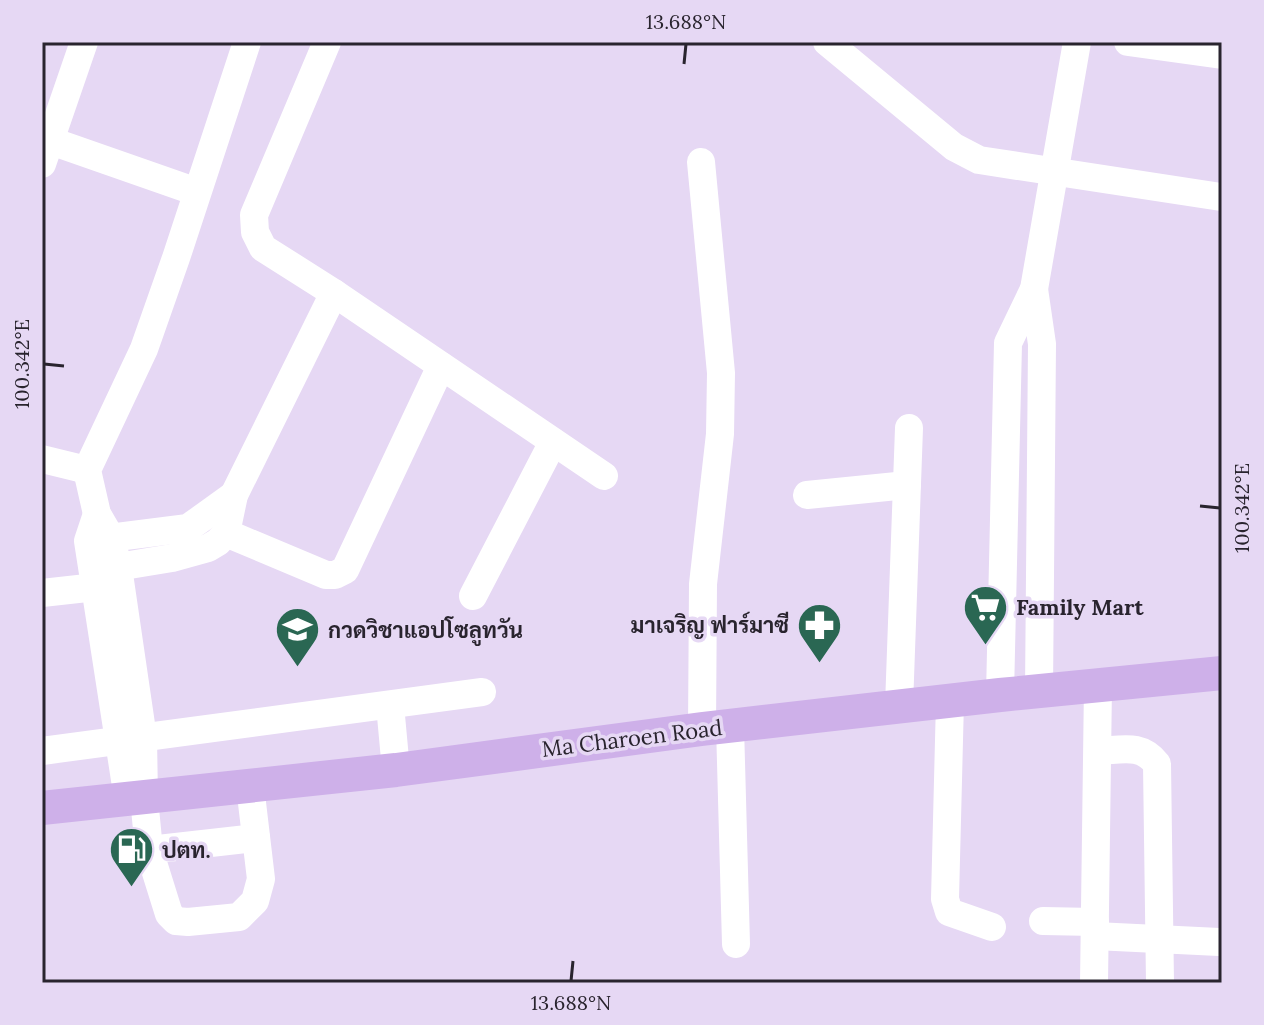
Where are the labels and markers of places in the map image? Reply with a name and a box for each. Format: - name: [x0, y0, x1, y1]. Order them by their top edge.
- supermarket icon: Family Mart: [961, 583, 1009, 646]
- place label: Family Mart: [1016, 593, 1145, 621]
- pharmacy icon: มาเจริญ ฟาร์มาซี: [796, 601, 844, 664]
- school or university icon: กวดวิชาแอปโซลูทวัน: [273, 606, 321, 669]
- place label: มาเจริญ ฟาร์มาซี: [631, 611, 789, 639]
- place label: กวดวิชาแอปโซลูทวัน: [328, 616, 523, 646]
- fuel station icon: ปตท.: [107, 826, 155, 889]
- place label: ปตท.: [162, 836, 211, 864]

